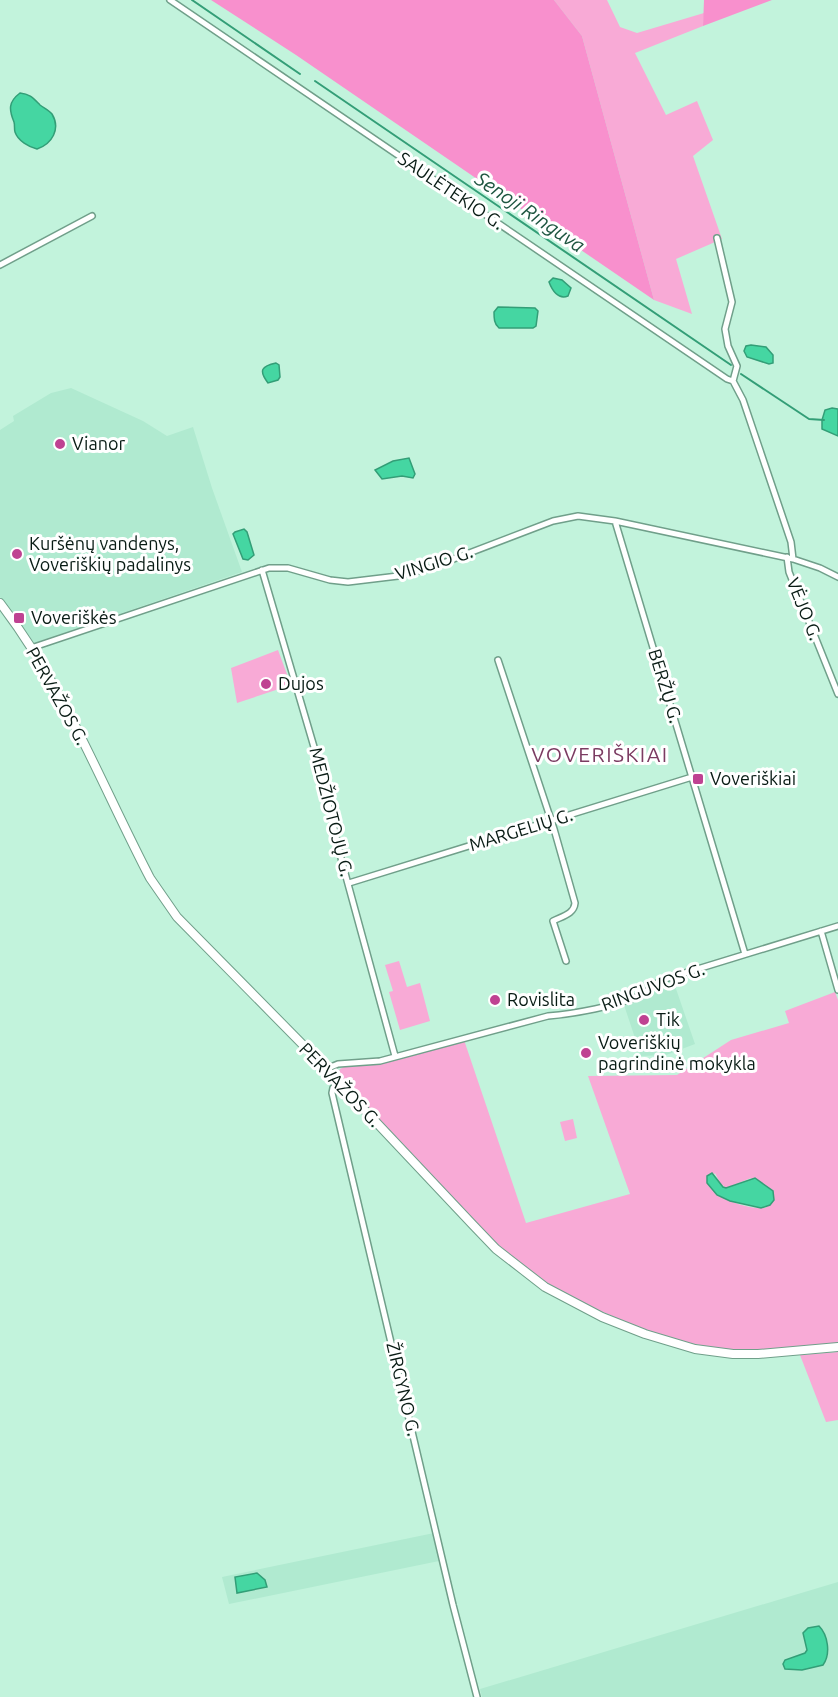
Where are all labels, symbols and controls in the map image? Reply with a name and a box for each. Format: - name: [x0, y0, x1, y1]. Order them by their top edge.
- street label: SAULĖTEKIO G.: [395, 147, 508, 233]
- water label: Senoji Ringuva: [470, 166, 590, 257]
- place label: Vianor: [72, 433, 125, 453]
- marker: Vianor: [53, 437, 67, 451]
- place label: Kuršėnų vandenys, Voveriškių padalinys: [29, 533, 191, 574]
- street label: VINGIO G.: [392, 541, 475, 583]
- marker: Kuršėnų vandenys, Voveriškių padalinys: [10, 547, 24, 561]
- street label: VĖJO G.: [783, 575, 826, 643]
- place label: Voveriškės: [31, 607, 117, 627]
- marker: Voveriškės: [12, 611, 26, 625]
- street label: PERVAŽOS G.: [23, 643, 94, 748]
- street label: BERŽŲ G.: [645, 646, 688, 725]
- place label: Dujos: [278, 673, 324, 693]
- marker: Dujos: [259, 677, 273, 691]
- district label: VOVERIŠKIAI: [531, 742, 669, 766]
- street label: MEDŽIOTOJŲ G.: [306, 745, 359, 878]
- place label: Voveriškiai: [710, 768, 796, 788]
- marker: Voveriškiai: [691, 772, 705, 786]
- street label: MARGELIŲ G.: [466, 804, 575, 854]
- street label: RINGUVOS G.: [598, 958, 707, 1014]
- place label: Rovislita: [507, 989, 575, 1009]
- marker: Rovislita: [488, 993, 502, 1007]
- place label: Tik: [656, 1009, 680, 1029]
- marker: Tik: [637, 1013, 651, 1027]
- place label: Voveriškių pagrindinė mokykla: [598, 1032, 756, 1073]
- street label: PERVAŽOS G.: [296, 1038, 386, 1130]
- marker: Voveriškių pagrindinė mokykla: [579, 1046, 593, 1060]
- street label: ŽIRGYNO G.: [383, 1340, 425, 1438]

